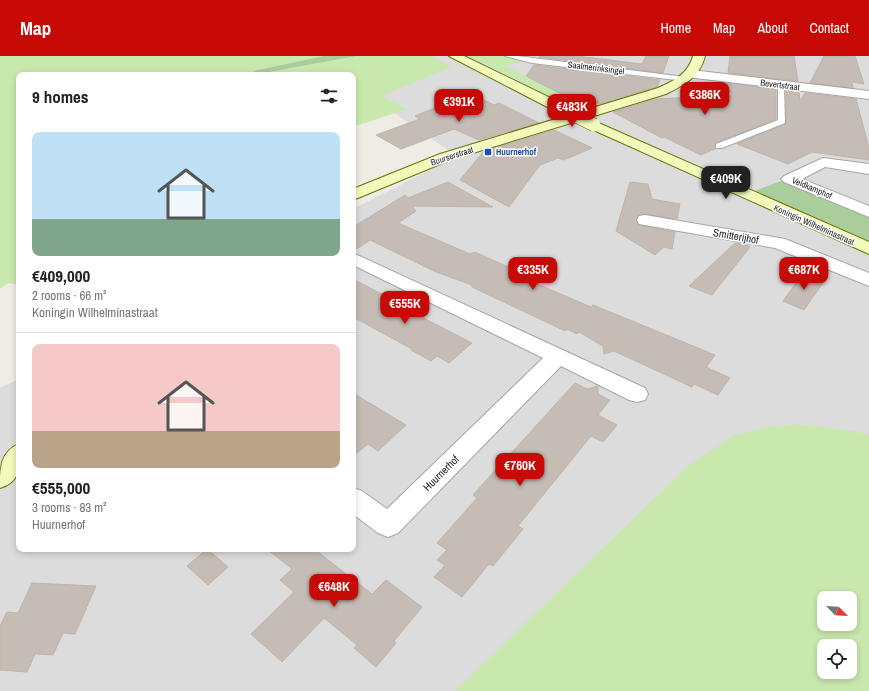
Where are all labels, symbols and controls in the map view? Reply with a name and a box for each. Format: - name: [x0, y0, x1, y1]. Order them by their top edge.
- text: Map: [20, 15, 51, 41]
- text: Home: [660, 19, 691, 37]
- text: Map: [713, 19, 735, 37]
- text: About: [757, 19, 787, 37]
- text: Contact: [809, 19, 849, 37]
- street label: Saalmerinksingel: [567, 59, 625, 77]
- street label: Bevertstraat: [760, 77, 800, 93]
- pin: €386K: [677, 82, 733, 116]
- text: 9 homes: [32, 85, 89, 108]
- icon: filters: [318, 85, 340, 107]
- text: €386K: [689, 86, 721, 103]
- pin: €391K: [431, 89, 487, 123]
- text: €391K: [443, 93, 475, 110]
- pin: €483K: [544, 94, 600, 128]
- text: €483K: [556, 98, 588, 115]
- street label: Buurserstraat: [429, 143, 475, 169]
- place label: Huurnerhof: [496, 146, 537, 158]
- marker: Huurnerhof: [483, 147, 493, 157]
- icon: home: [150, 158, 222, 230]
- pin: €409K: [698, 166, 754, 200]
- text: €409K: [710, 170, 742, 187]
- street label: Veldkamphof: [790, 174, 835, 202]
- street label: Koningin Wilhelminastraat: [772, 202, 856, 248]
- street label: Smitterijhof: [712, 225, 760, 247]
- pin: €335K: [505, 257, 561, 291]
- pin: €687K: [776, 257, 832, 291]
- text: €335K: [517, 261, 549, 278]
- text: €687K: [788, 261, 820, 278]
- text: €409,000: [32, 264, 90, 287]
- text: 2 rooms · 66 m²: [32, 287, 107, 304]
- pin: €555K: [377, 291, 433, 325]
- text: €555K: [389, 295, 421, 312]
- text: Koningin Wilhelminastraat: [32, 304, 158, 321]
- icon: home: [150, 370, 222, 442]
- street label: Huurnerhof: [420, 452, 462, 494]
- pin: €760K: [492, 453, 548, 487]
- text: €760K: [504, 457, 536, 474]
- text: €555,000: [32, 476, 90, 499]
- text: 3 rooms · 83 m²: [32, 499, 107, 516]
- text: Huurnerhof: [32, 516, 85, 533]
- pin: €648K: [306, 574, 362, 608]
- text: €648K: [318, 578, 350, 595]
- north arrow: [817, 591, 857, 631]
- map controls: [817, 591, 857, 679]
- button: locate: [817, 639, 857, 679]

